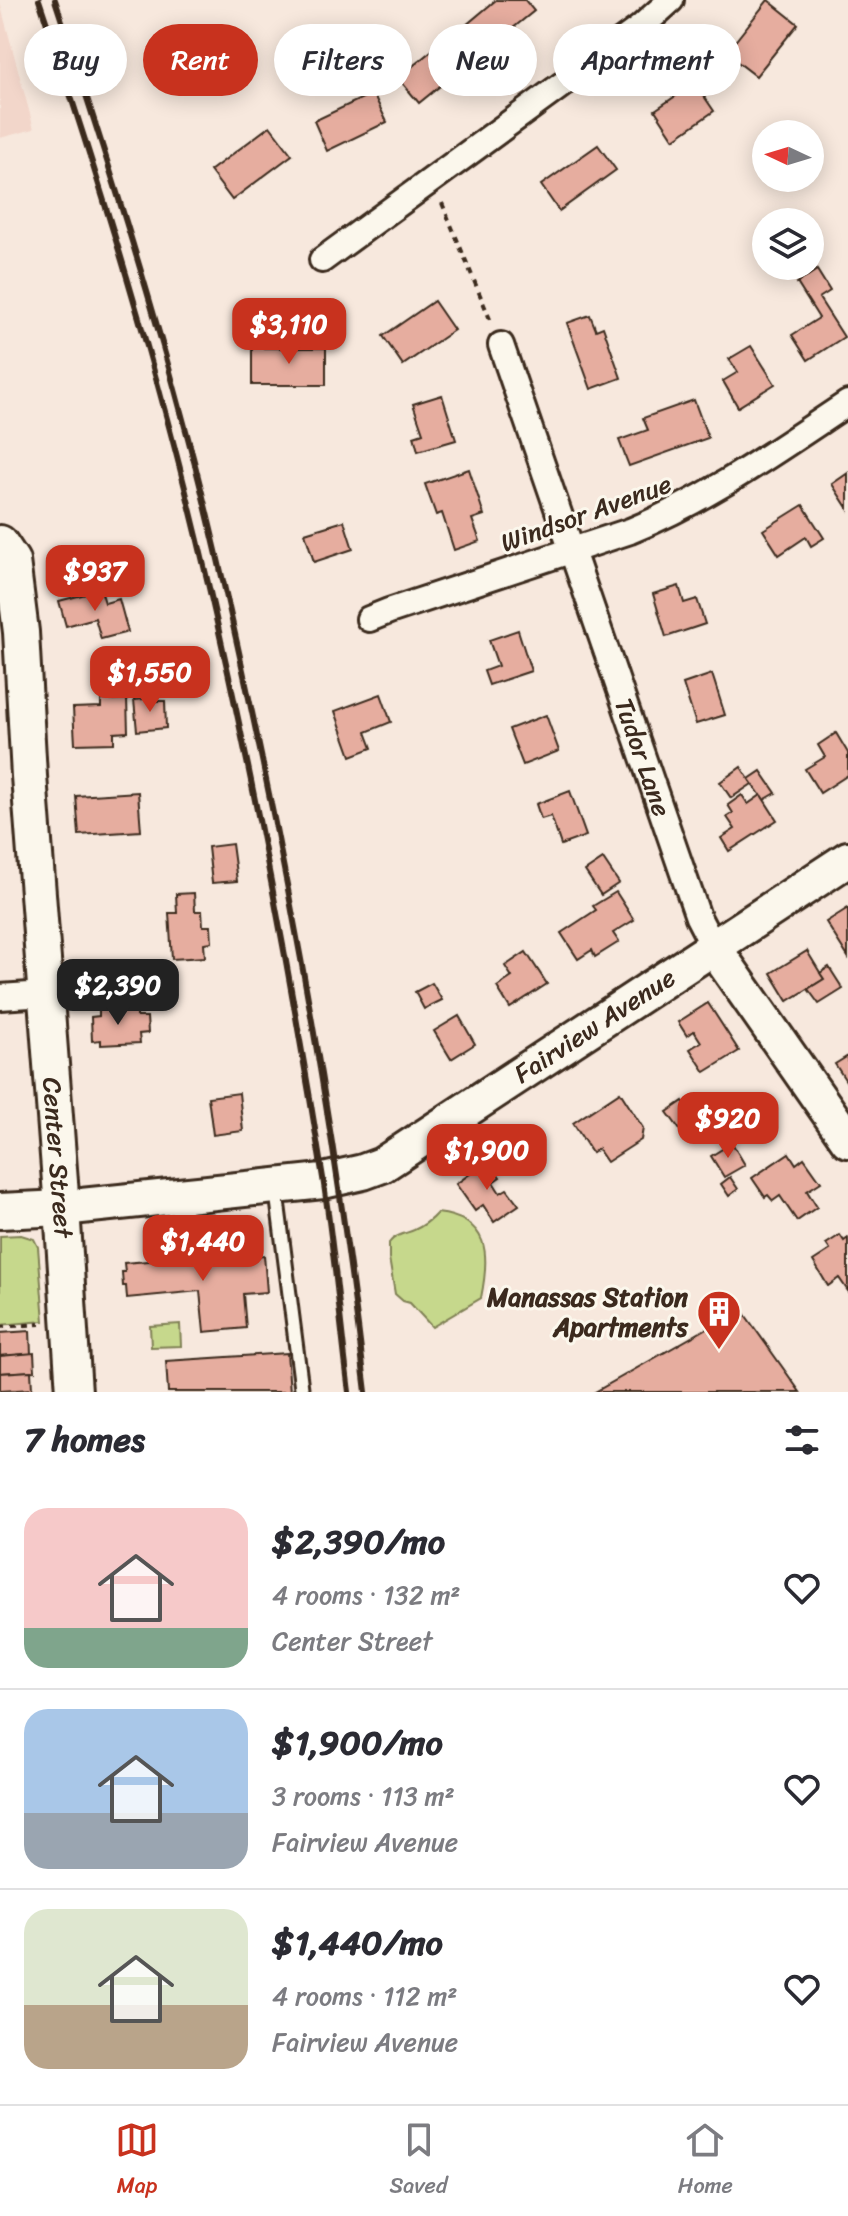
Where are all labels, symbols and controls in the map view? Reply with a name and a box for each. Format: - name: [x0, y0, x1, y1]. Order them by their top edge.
- chip: Buy: [24, 24, 127, 96]
- chip: Rent: [143, 24, 258, 96]
- chip: Filters: [274, 24, 412, 96]
- chip: New: [428, 24, 537, 96]
- chip: Apartment: [553, 24, 741, 96]
- north arrow: [752, 120, 824, 192]
- map controls: [752, 120, 824, 280]
- button: layers: [752, 208, 824, 280]
- pin: $3,110: [224, 298, 354, 366]
- text: $3,110: [250, 301, 328, 347]
- street label: Windsor Avenue: [494, 461, 678, 565]
- pin: $937: [48, 545, 142, 613]
- text: $937: [64, 548, 126, 594]
- pin: $1,550: [85, 646, 215, 714]
- text: $1,550: [108, 649, 192, 695]
- street label: Tudor Lane: [601, 692, 685, 823]
- street label: Fairview Avenue: [504, 955, 685, 1096]
- pin: $2,390: [53, 959, 183, 1027]
- text: $2,390: [75, 962, 161, 1008]
- street label: Center Street: [29, 1076, 87, 1241]
- pin: $920: [681, 1092, 775, 1160]
- text: $920: [696, 1095, 760, 1141]
- pin: $1,900: [422, 1124, 552, 1192]
- text: $1,900: [445, 1127, 529, 1173]
- pin: $1,440: [138, 1215, 268, 1283]
- text: $1,440: [161, 1218, 245, 1264]
- place label: Manassas Station Apartments: [486, 1274, 689, 1350]
- building icon: Manassas Station Apartments: [695, 1288, 743, 1351]
- text: 7 homes: [24, 1410, 145, 1470]
- icon: filters: [780, 1418, 824, 1462]
- text: $2,390/mo: [272, 1512, 445, 1572]
- icon: home: [88, 1540, 184, 1636]
- icon: heart: [780, 1566, 824, 1610]
- text: 4 rooms · 132 m²: [272, 1572, 461, 1618]
- text: Center Street: [272, 1618, 432, 1664]
- text: $1,900/mo: [272, 1713, 443, 1773]
- icon: home: [88, 1741, 184, 1837]
- icon: heart: [780, 1767, 824, 1811]
- text: 3 rooms · 113 m²: [272, 1773, 455, 1819]
- text: Fairview Avenue: [272, 1819, 458, 1865]
- text: $1,440/mo: [272, 1913, 443, 1973]
- icon: home: [88, 1941, 184, 2037]
- icon: heart: [780, 1967, 824, 2011]
- text: 4 rooms · 112 m²: [272, 1973, 457, 2019]
- text: Fairview Avenue: [272, 2019, 458, 2065]
- tab: Map: [115, 2118, 159, 2205]
- tab: Saved: [390, 2118, 448, 2205]
- tab: Home: [678, 2118, 733, 2205]

